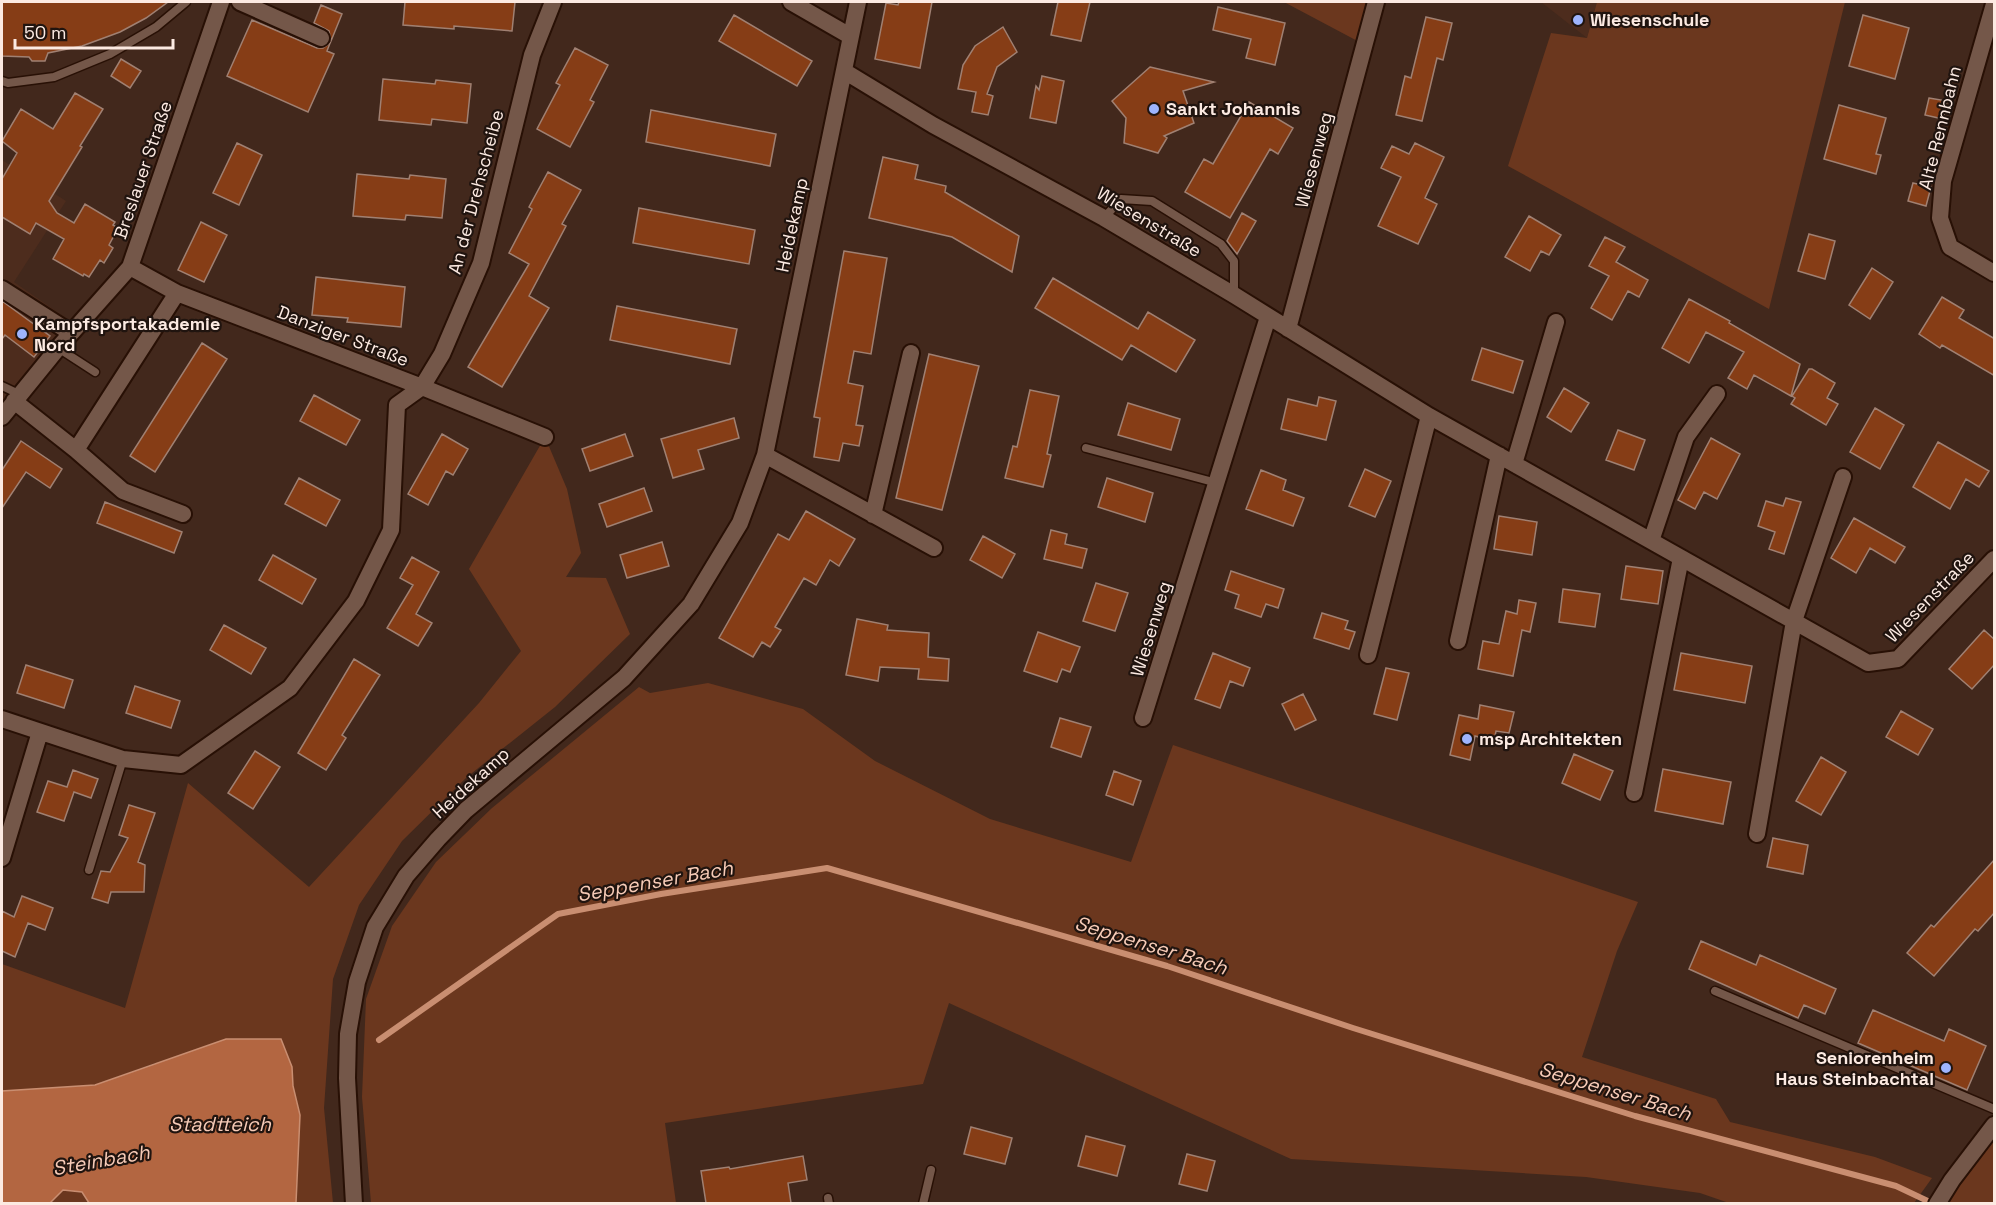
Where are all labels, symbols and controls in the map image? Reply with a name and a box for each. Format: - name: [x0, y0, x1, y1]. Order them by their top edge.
- place label: Wiesenschule: [1590, 8, 1709, 31]
- scale bar: [15, 12, 172, 50]
- marker: Wiesenschule: [1571, 13, 1585, 27]
- text: 50 m: [24, 21, 66, 44]
- street label: Alte Rennbahn: [1913, 63, 1966, 192]
- place label: Sankt Johannis: [1166, 97, 1301, 120]
- street label: Breslauer Straße: [108, 98, 177, 242]
- marker: Sankt Johannis: [1147, 102, 1161, 116]
- street label: An der Drehscheibe: [442, 107, 509, 277]
- street label: Wiesenweg: [1290, 109, 1337, 210]
- street label: Heidekamp: [770, 176, 813, 274]
- street label: Wiesenstraße: [1093, 181, 1206, 262]
- street label: Danziger Straße: [274, 300, 412, 371]
- place label: Kampfsportakademie Nord: [34, 312, 220, 356]
- marker: Kampfsportakademie Nord: [15, 327, 29, 341]
- street label: Wiesenstraße: [1880, 546, 1979, 647]
- street label: Wiesenweg: [1125, 578, 1176, 679]
- place label: msp Architekten: [1479, 727, 1622, 750]
- marker: msp Architekten: [1460, 732, 1474, 746]
- street label: Heidekamp: [427, 742, 514, 823]
- water label: Seppenser Bach: [575, 854, 736, 907]
- water label: Seppenser Bach: [1072, 910, 1231, 981]
- place label: Seniorenheim Haus Steinbachtal: [1775, 1046, 1934, 1090]
- water label: Seppenser Bach: [1536, 1056, 1695, 1127]
- marker: Seniorenheim Haus Steinbachtal: [1939, 1061, 1953, 1075]
- water label: Stadtteich: [169, 1111, 272, 1137]
- water label: Steinbach: [50, 1139, 152, 1181]

